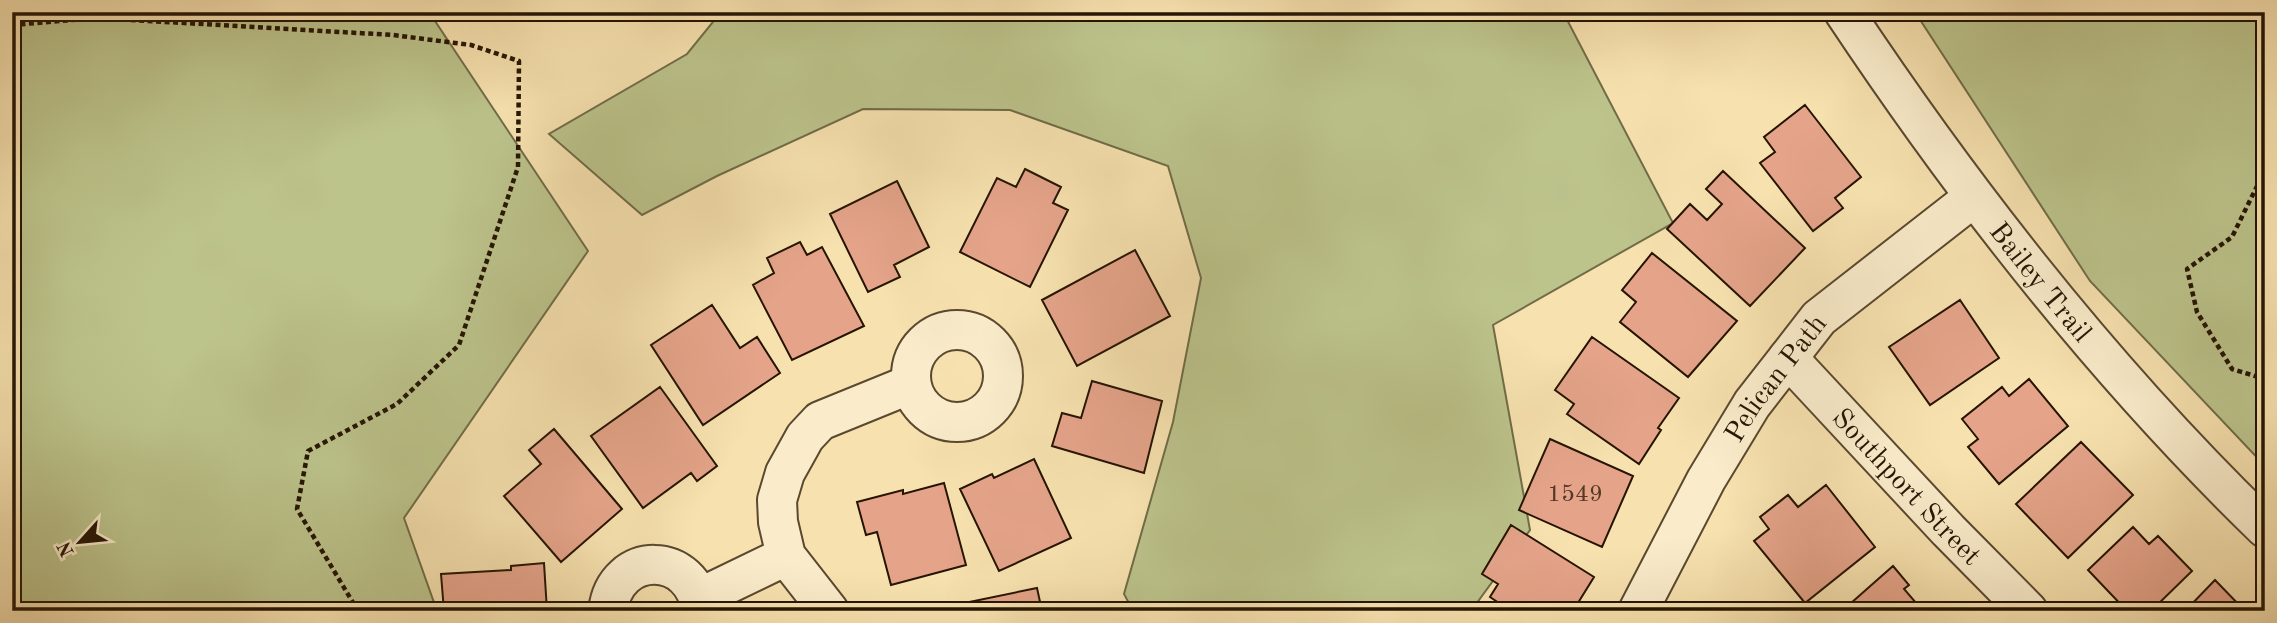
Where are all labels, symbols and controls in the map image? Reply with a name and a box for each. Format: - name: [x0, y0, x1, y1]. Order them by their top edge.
- street label: Bailey Trail: [1983, 218, 2095, 348]
- street label: Pelican Path: [1721, 310, 1833, 448]
- street label: Southport Street: [1826, 404, 1985, 572]
- house number: 1549: [1547, 483, 1603, 507]
- north arrow: [46, 508, 116, 578]
- text: N: [55, 537, 79, 559]

